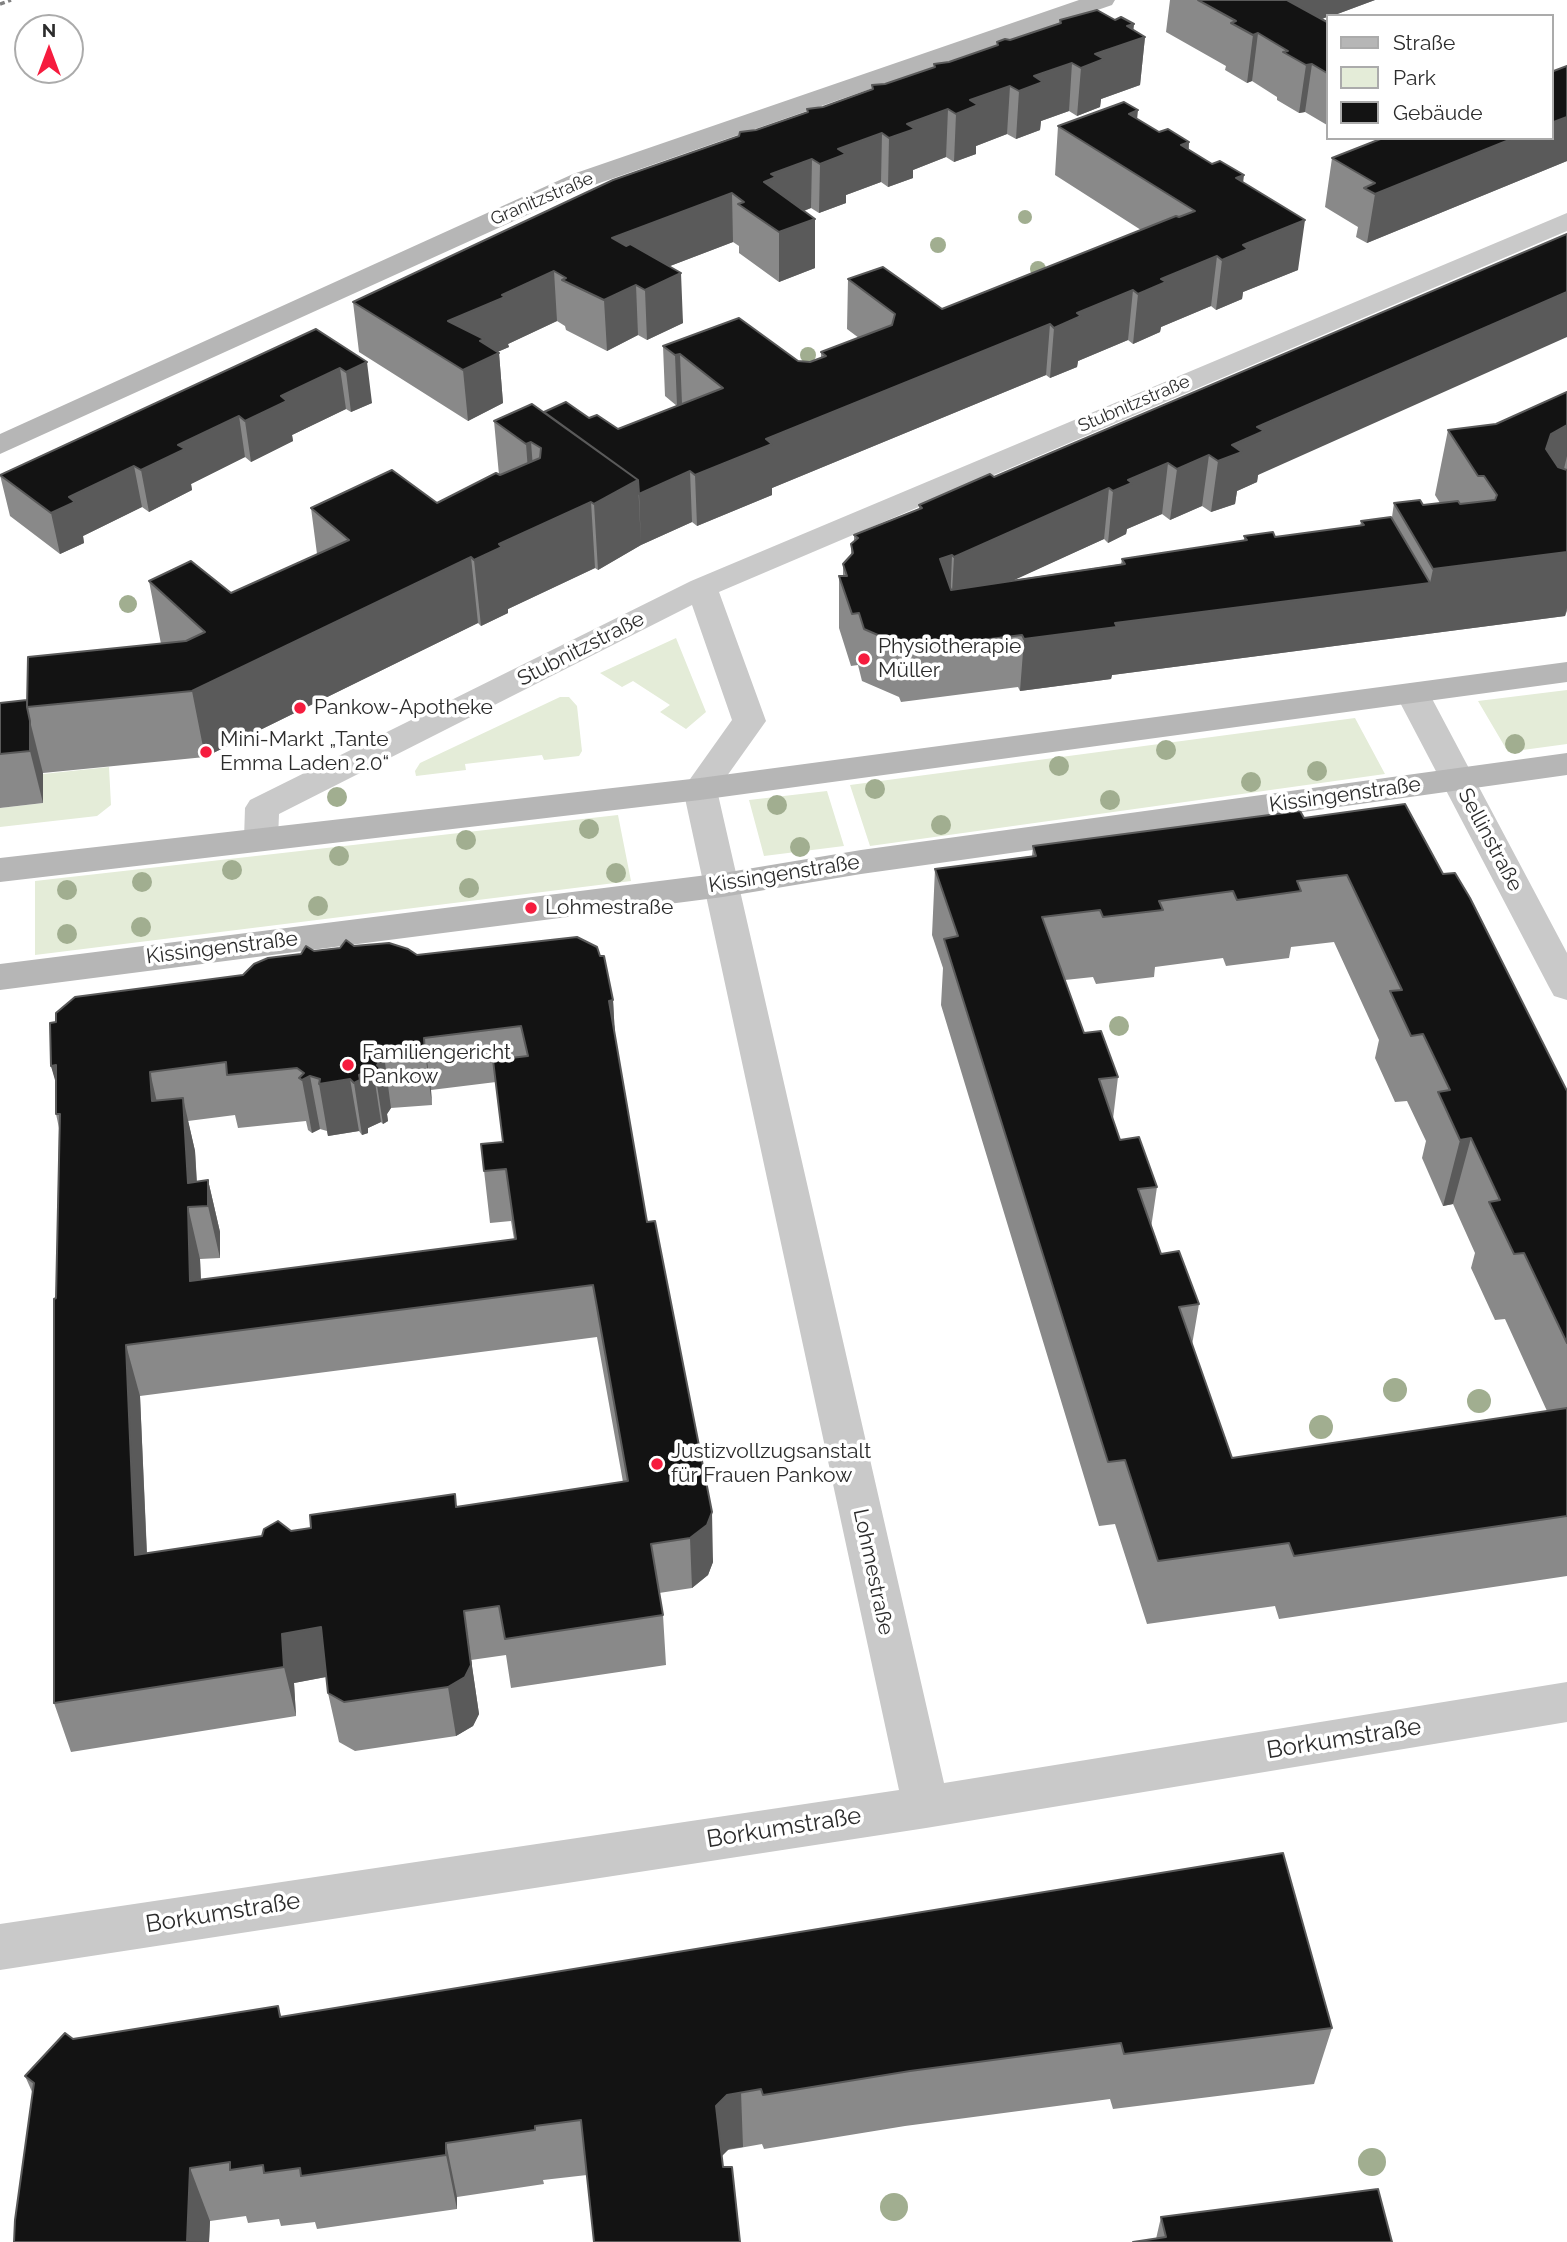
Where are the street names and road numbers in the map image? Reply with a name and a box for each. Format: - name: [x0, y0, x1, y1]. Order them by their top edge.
- street label: Granitzstraße: [487, 168, 597, 230]
- street label: Stubnitzstraße: [1075, 371, 1193, 437]
- street label: Stubnitzstraße: [513, 606, 649, 692]
- street label: Kissingenstraße: [1268, 772, 1422, 818]
- street label: Sellinstraße: [1452, 784, 1528, 896]
- street label: Kissingenstraße: [707, 850, 861, 898]
- street label: Kissingenstraße: [145, 926, 299, 970]
- street label: Lohmestraße: [847, 1507, 899, 1637]
- street label: Borkumstraße: [1265, 1713, 1423, 1765]
- street label: Borkumstraße: [705, 1802, 863, 1854]
- street label: Borkumstraße: [144, 1887, 302, 1939]

